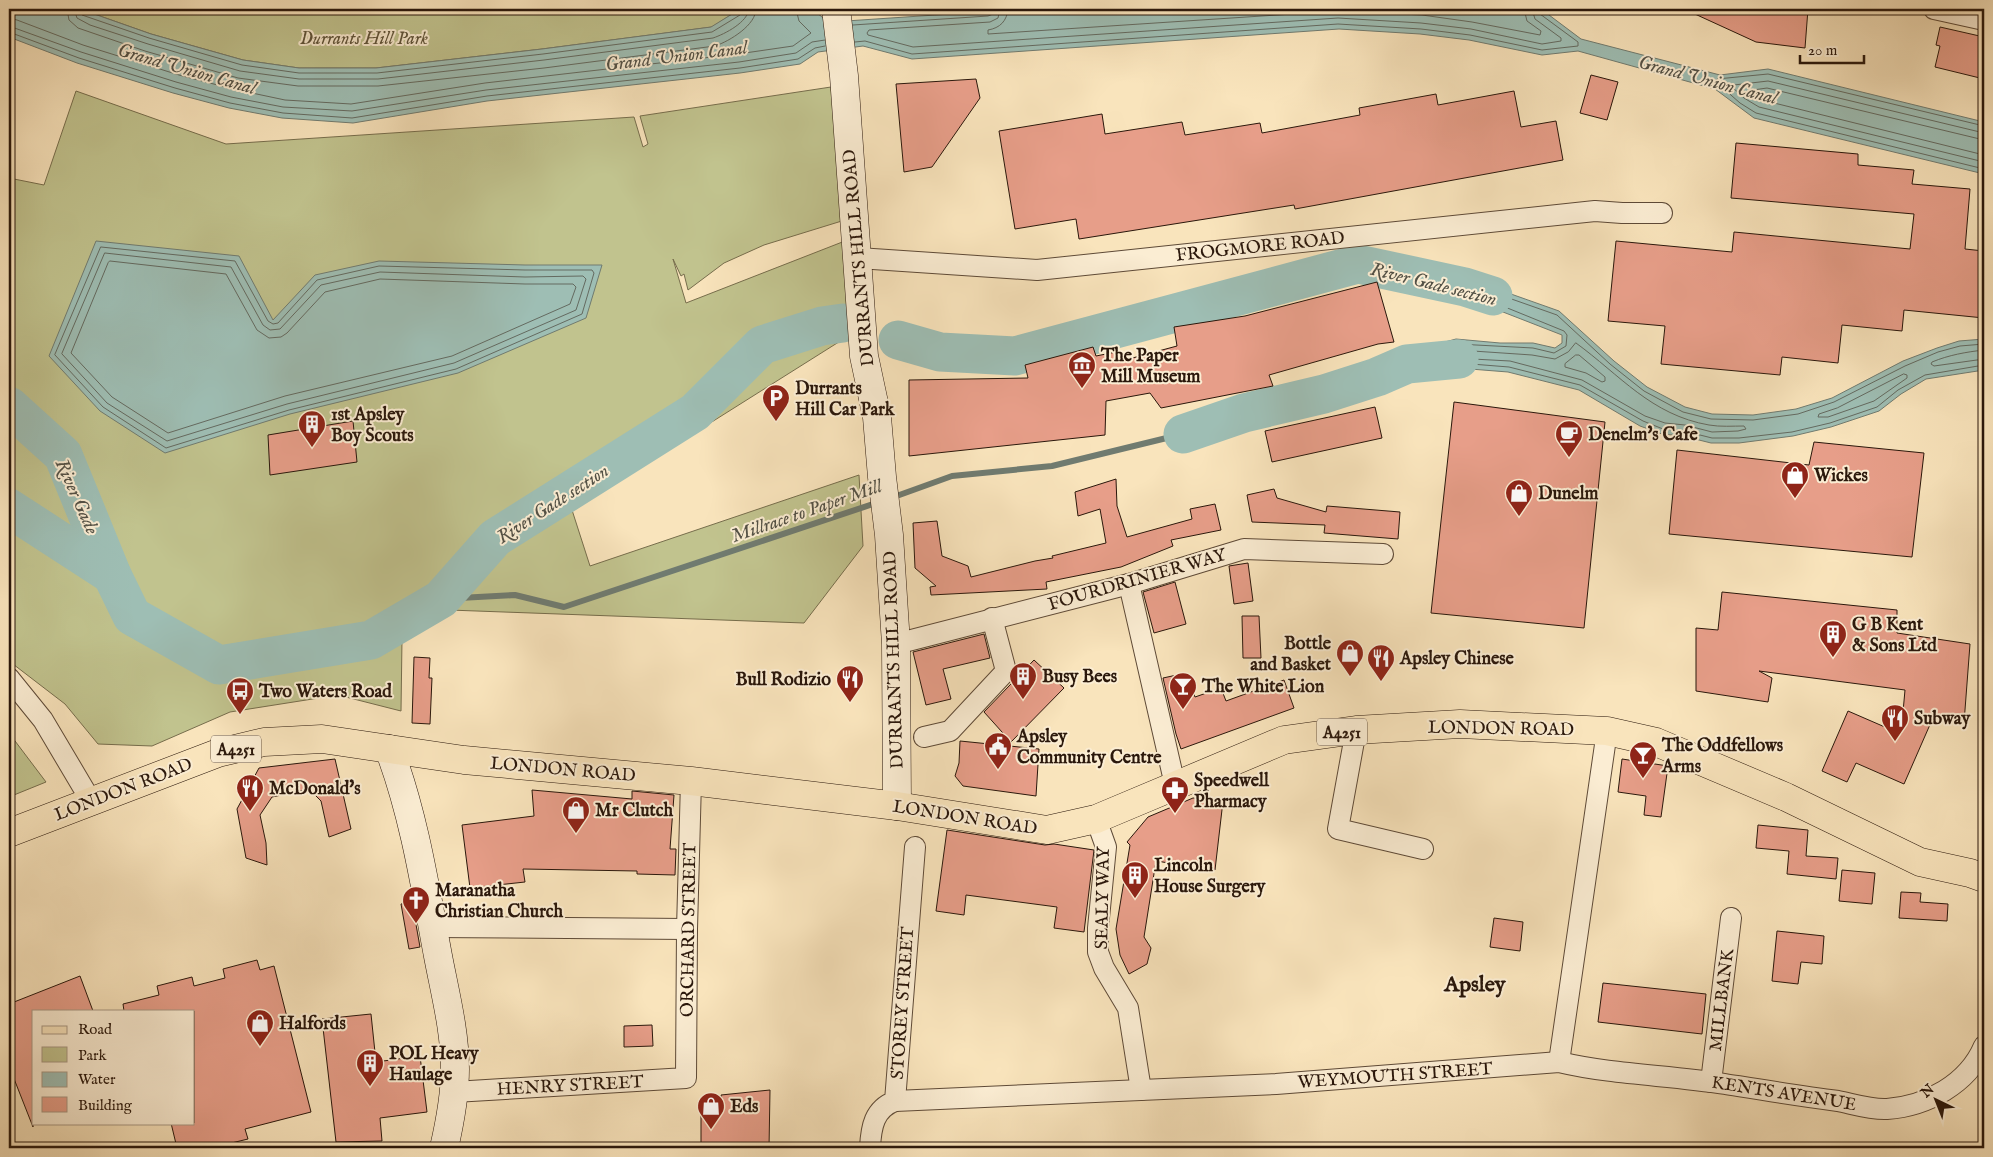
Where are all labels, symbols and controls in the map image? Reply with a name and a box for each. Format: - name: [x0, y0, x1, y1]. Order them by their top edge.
- park label: Durrants Hill Park: [300, 28, 428, 51]
- scale bar: [1800, 32, 1864, 64]
- water label: Grand Union Canal: [604, 36, 750, 78]
- water label: Grand Union Canal: [114, 39, 260, 102]
- text: 20 m: [1808, 41, 1838, 60]
- water label: Grand Union Canal: [1635, 51, 1781, 111]
- street label: DURRANTS HILL ROAD: [839, 148, 880, 367]
- street label: FROGMORE ROAD: [1174, 227, 1346, 268]
- water label: River Gade section: [1368, 258, 1499, 312]
- place label: The Paper Mill Museum: [1100, 345, 1201, 389]
- museum icon: The Paper Mill Museum: [1067, 350, 1097, 389]
- place label: Durrants Hill Car Park: [795, 378, 896, 422]
- parking icon: Durrants Hill Car Park: [761, 383, 791, 422]
- place label: 1st Apsley Boy Scouts: [331, 404, 414, 448]
- building icon: 1st Apsley Boy Scouts: [297, 409, 327, 448]
- cafe icon: Denelm's Cafe: [1554, 419, 1584, 458]
- place label: Denelm's Cafe: [1588, 424, 1699, 447]
- water label: River Gade: [49, 455, 104, 539]
- water label: River Gade section: [492, 459, 614, 550]
- shop icon: Wickes: [1780, 460, 1810, 499]
- place label: Wickes: [1813, 465, 1868, 488]
- water label: Millrace to Paper Mill: [728, 474, 887, 549]
- shop icon: Dunelm: [1504, 478, 1534, 517]
- place label: Dunelm: [1538, 483, 1599, 506]
- street label: FOURDRINIER WAY: [1046, 544, 1230, 617]
- street label: DURRANTS HILL ROAD: [879, 551, 910, 769]
- place label: G B Kent & Sons Ltd: [1852, 614, 1937, 658]
- building icon: G B Kent & Sons Ltd: [1818, 619, 1848, 658]
- place label: Bottle and Basket: [1250, 633, 1332, 677]
- shop icon: Bottle and Basket: [1335, 638, 1365, 677]
- restaurant icon: Apsley Chinese: [1366, 643, 1396, 682]
- place label: Apsley Chinese: [1399, 648, 1515, 671]
- building icon: Busy Bees: [1008, 661, 1038, 700]
- restaurant icon: Bull Rodizio: [835, 664, 865, 703]
- place label: Busy Bees: [1042, 666, 1118, 689]
- place label: Bull Rodizio: [735, 669, 831, 692]
- bar icon: The White Lion: [1168, 671, 1198, 710]
- bus stop icon: Two Waters Road: [225, 676, 255, 715]
- place label: The White Lion: [1201, 676, 1325, 699]
- place label: Two Waters Road: [258, 681, 392, 704]
- restaurant icon: Subway: [1880, 703, 1910, 742]
- place label: Subway: [1914, 708, 1971, 731]
- street label: LONDON ROAD: [1428, 717, 1574, 742]
- road number: A4251: [1317, 719, 1367, 746]
- place label: Apsley Community Centre: [1016, 726, 1162, 770]
- public building icon: Apsley Community Centre: [983, 731, 1013, 770]
- place label: The Oddfellows Arms: [1661, 735, 1784, 779]
- road number: A4251: [211, 736, 261, 762]
- bar icon: The Oddfellows Arms: [1628, 740, 1658, 779]
- street label: LONDON ROAD: [51, 753, 196, 827]
- street label: LONDON ROAD: [489, 753, 637, 788]
- place label: Speedwell Pharmacy: [1194, 770, 1270, 814]
- restaurant icon: McDonald's: [235, 773, 265, 812]
- pharmacy icon: Speedwell Pharmacy: [1160, 775, 1190, 814]
- place label: McDonald's: [269, 778, 361, 801]
- shop icon: Mr Clutch: [561, 795, 591, 834]
- street label: LONDON ROAD: [891, 796, 1039, 841]
- place label: Mr Clutch: [595, 800, 673, 823]
- street label: ORCHARD STREET: [676, 843, 703, 1017]
- street label: SEALY WAY: [1091, 846, 1116, 950]
- place label: Lincoln House Surgery: [1154, 855, 1266, 899]
- building icon: Lincoln House Surgery: [1120, 860, 1150, 899]
- place label: Maranatha Christian Church: [435, 880, 563, 924]
- church icon: Maranatha Christian Church: [401, 885, 431, 924]
- street label: STOREY STREET: [887, 926, 920, 1080]
- street label: MILLBANK: [1705, 947, 1740, 1053]
- district label: Apsley: [1443, 971, 1507, 999]
- shop icon: Halfords: [245, 1008, 275, 1047]
- legend: [32, 1010, 195, 1124]
- place label: Halfords: [279, 1013, 346, 1036]
- text: Road: [78, 1020, 113, 1039]
- place label: POL Heavy Haulage: [389, 1043, 480, 1087]
- text: Park: [78, 1046, 108, 1065]
- building icon: POL Heavy Haulage: [355, 1048, 385, 1087]
- street label: WEYMOUTH STREET: [1297, 1058, 1493, 1095]
- text: Water: [78, 1070, 116, 1089]
- street label: HENRY STREET: [496, 1071, 644, 1102]
- street label: KENTS AVENUE: [1710, 1072, 1858, 1117]
- north arrow: [1910, 1074, 1960, 1124]
- text: N: [1917, 1081, 1938, 1103]
- shop icon: Eds: [696, 1091, 726, 1130]
- text: Building: [78, 1096, 133, 1115]
- place label: Eds: [730, 1096, 759, 1119]

